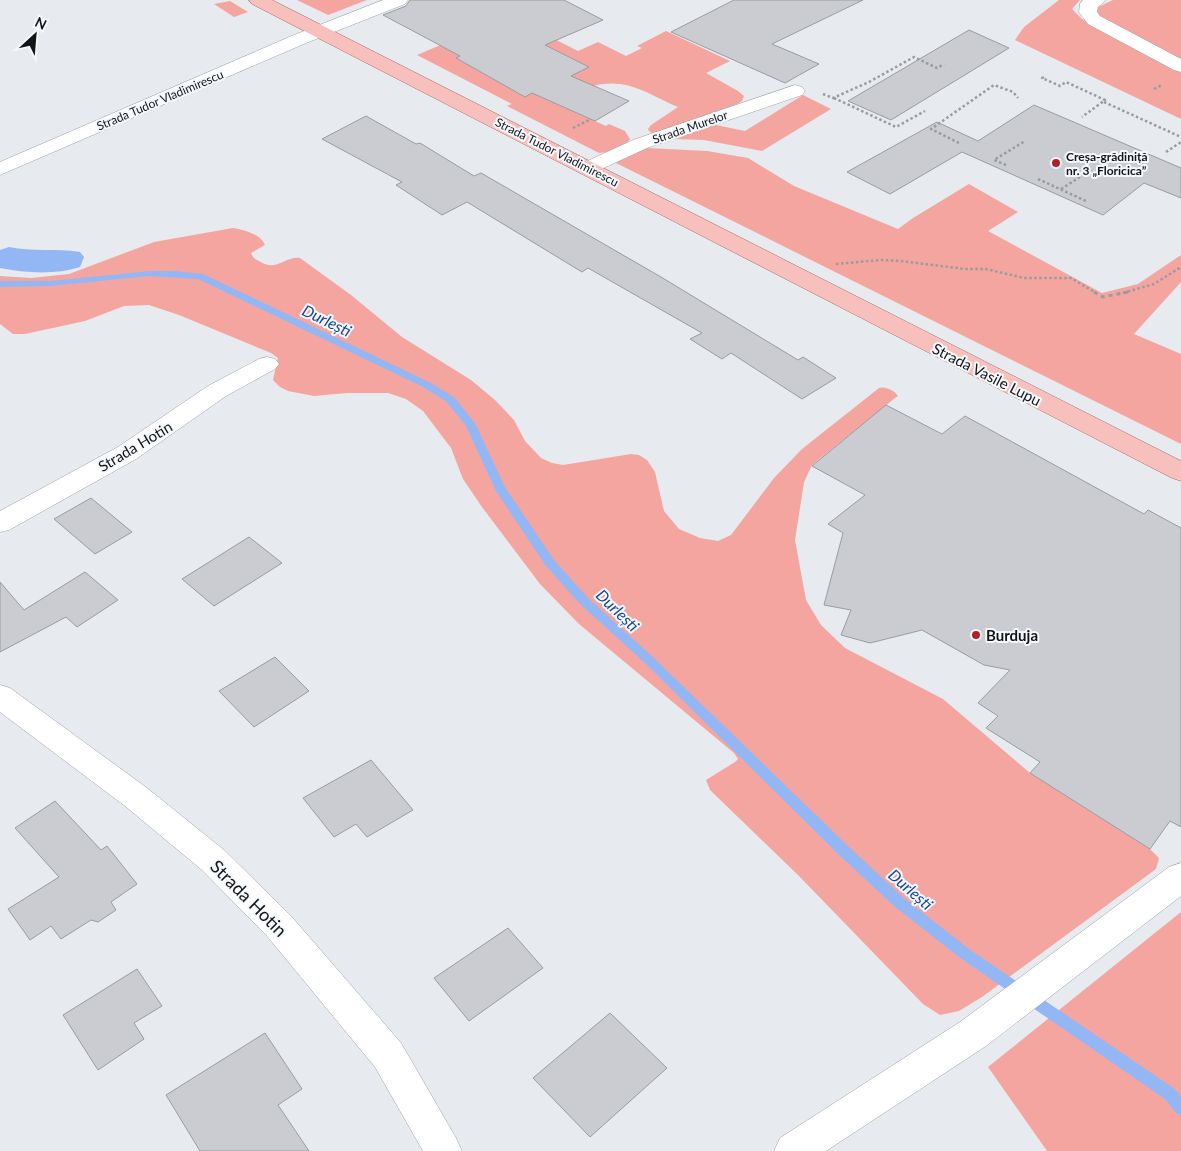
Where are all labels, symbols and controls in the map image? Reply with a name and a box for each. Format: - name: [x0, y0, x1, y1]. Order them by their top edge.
- north arrow: [10, 10, 60, 60]
- text: N: [32, 13, 49, 33]
- street label: Strada Tudor Vladimirescu: [94, 66, 226, 134]
- street label: Strada Murelor: [650, 107, 730, 147]
- street label: Strada Tudor Vladimirescu: [493, 114, 621, 190]
- place label: Creșa-grădiniță nr. 3 „Floricica”: [1066, 149, 1148, 178]
- marker: Creșa-grădiniță nr. 3 „Floricica”: [1050, 157, 1062, 169]
- water label: Durlești: [299, 300, 355, 340]
- street label: Strada Vasile Lupu: [930, 339, 1044, 409]
- street label: Strada Hotin: [95, 417, 175, 475]
- water label: Durlești: [593, 585, 644, 635]
- place label: Burduja: [986, 626, 1038, 644]
- marker: Burduja: [970, 629, 982, 641]
- street label: Strada Hotin: [206, 855, 292, 941]
- water label: Durlești: [885, 865, 937, 914]

